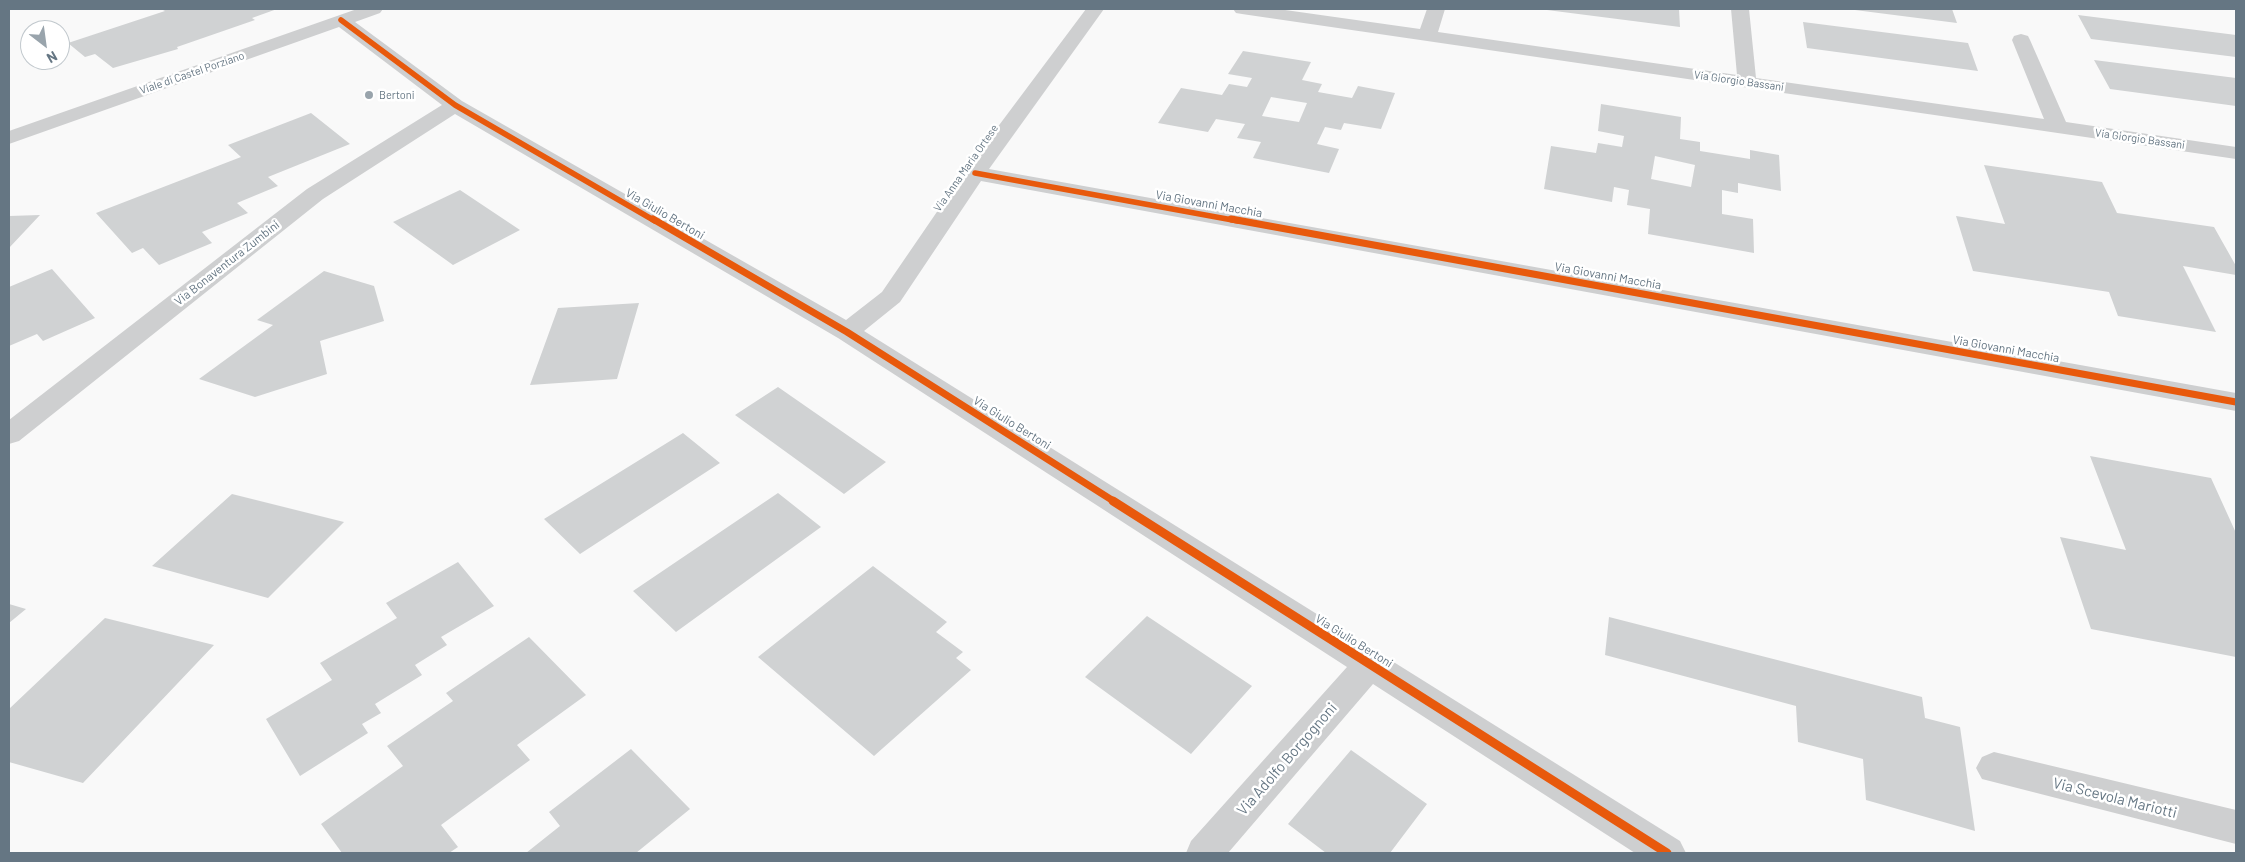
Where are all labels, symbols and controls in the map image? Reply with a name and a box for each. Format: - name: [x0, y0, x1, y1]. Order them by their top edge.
- north arrow: [20, 20, 70, 70]
- text: N: [44, 48, 61, 67]
- street label: Viale di Castel Porziano: [138, 49, 246, 97]
- street label: Via Giorgio Bassani: [1693, 68, 1785, 94]
- place label: Bertoni: [379, 88, 414, 102]
- marker: Bertoni: [363, 89, 375, 101]
- street label: Via Anna Maria Ortese: [931, 122, 1001, 214]
- street label: Via Giorgio Bassani: [2094, 126, 2186, 152]
- street label: Via Giulio Bertoni: [623, 186, 707, 242]
- street label: Via Giovanni Macchia: [1154, 188, 1264, 220]
- street label: Via Bonaventura Zumbini: [172, 218, 282, 308]
- street label: Via Giovanni Macchia: [1553, 260, 1663, 292]
- street label: Via Giovanni Macchia: [1951, 333, 2061, 365]
- street label: Via Giulio Bertoni: [970, 393, 1054, 453]
- street label: Via Giulio Bertoni: [1312, 611, 1396, 671]
- street label: Via Adolfo Borgognoni: [1233, 699, 1341, 819]
- street label: Via Scevola Mariotti: [2051, 774, 2179, 822]

